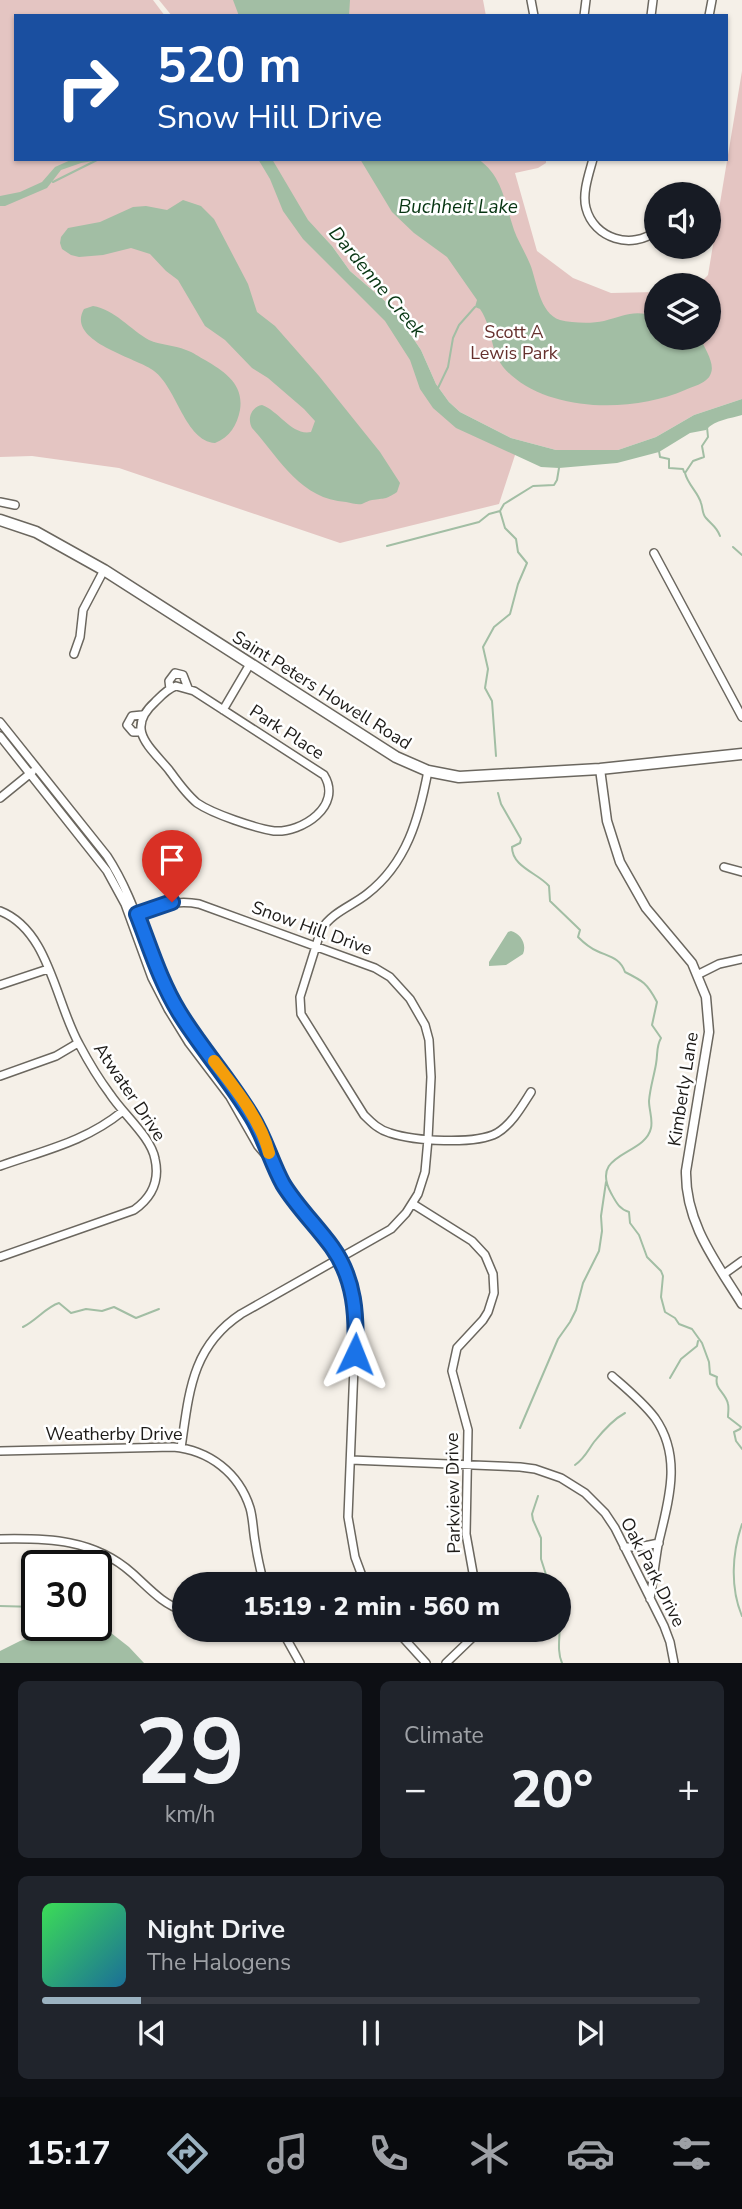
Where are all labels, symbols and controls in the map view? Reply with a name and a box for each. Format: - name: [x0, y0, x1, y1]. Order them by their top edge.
- text: 520 m: [157, 32, 301, 99]
- icon: right: [42, 42, 133, 133]
- text: Snow Hill Drive: [157, 96, 382, 139]
- map controls: [644, 182, 721, 350]
- button: sound: [644, 182, 721, 259]
- water label: Buchheit Lake: [398, 194, 518, 220]
- water label: Dardenne Creek: [323, 221, 432, 344]
- button: layers: [644, 273, 721, 350]
- park label: Scott A Lewis Park: [470, 320, 559, 365]
- street label: Saint Peters Howell Road: [228, 625, 416, 755]
- street label: Park Place: [245, 699, 329, 765]
- pin: [142, 830, 202, 902]
- icon: arrive: [153, 841, 191, 879]
- street label: Snow Hill Drive: [248, 895, 376, 961]
- street label: Kimberly Lane: [662, 1030, 704, 1148]
- street label: Atwater Drive: [88, 1038, 172, 1146]
- position arrow: [318, 1317, 392, 1391]
- street label: Weatherby Drive: [45, 1422, 183, 1446]
- street label: Parkview Drive: [440, 1432, 466, 1554]
- street label: Oak Park Drive: [615, 1513, 691, 1631]
- speed limit sign: 30: [21, 1550, 112, 1641]
- text: 15:19 · 2 min · 560 m: [243, 1589, 500, 1624]
- text: 29: [135, 1691, 245, 1815]
- text: Climate: [404, 1720, 484, 1751]
- text: 20°: [511, 1754, 593, 1825]
- text: −: [404, 1764, 427, 1815]
- text: +: [677, 1764, 700, 1815]
- text: km/h: [165, 1799, 215, 1830]
- text: Night Drive: [147, 1912, 285, 1947]
- text: The Halogens: [147, 1947, 291, 1978]
- icon: previous: [133, 2014, 171, 2052]
- icon: pause: [352, 2014, 390, 2052]
- icon: next: [571, 2014, 609, 2052]
- icon: directions: [163, 2129, 212, 2178]
- icon: music: [263, 2129, 312, 2178]
- icon: phone: [364, 2129, 413, 2178]
- icon: climate: [465, 2129, 514, 2178]
- icon: car: [566, 2129, 615, 2178]
- icon: filters: [667, 2129, 716, 2178]
- text: 15:17: [26, 2132, 111, 2175]

